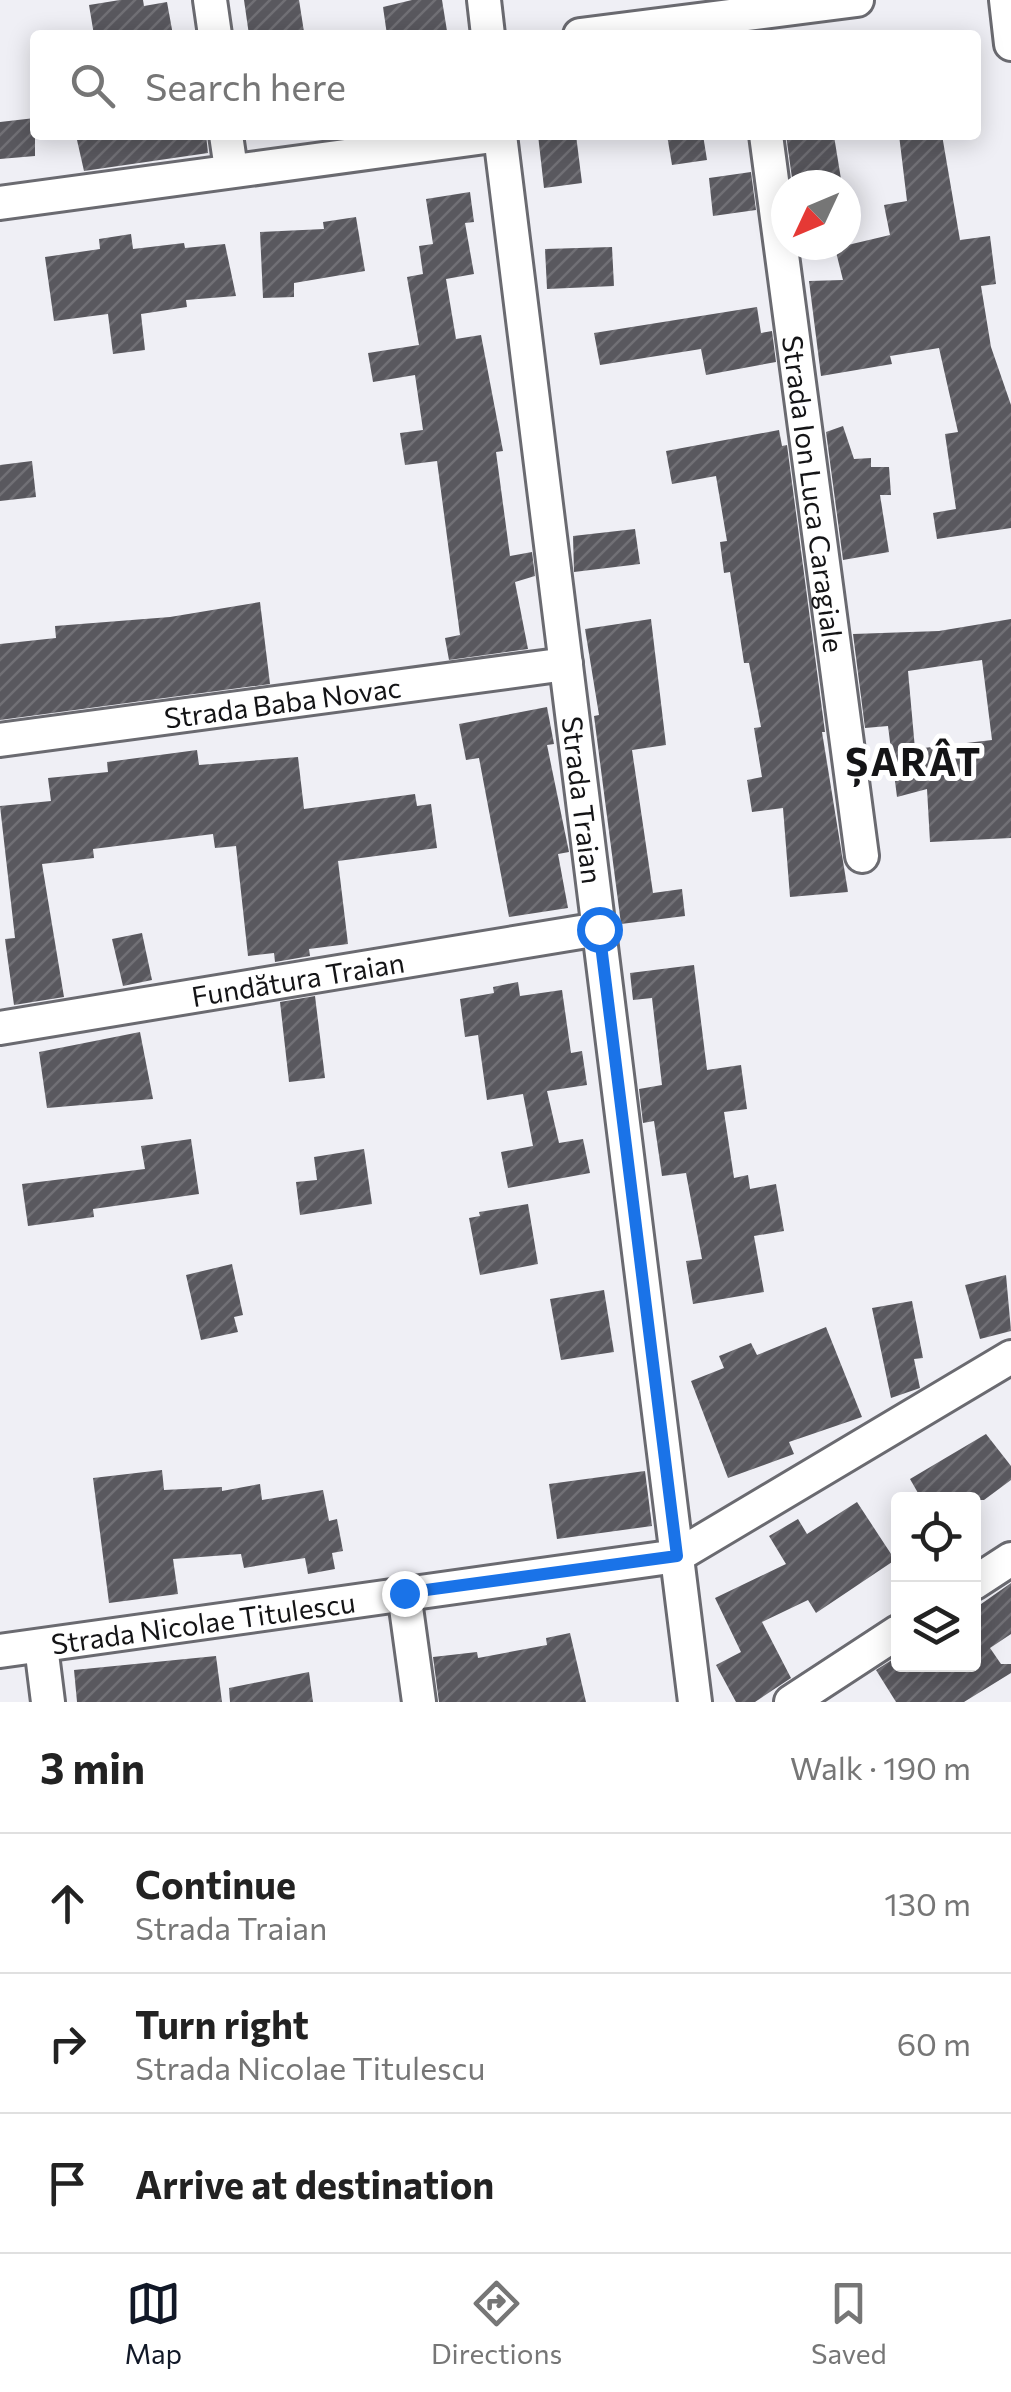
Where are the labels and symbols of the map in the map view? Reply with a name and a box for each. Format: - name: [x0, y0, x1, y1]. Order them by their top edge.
- north arrow: [771, 170, 861, 260]
- street label: Strada Ion Luca Caragiale: [776, 333, 852, 654]
- street label: Strada Baba Novac: [162, 669, 403, 735]
- street label: Strada Traian: [555, 714, 610, 886]
- district label: ȘARÂT: [845, 737, 983, 787]
- route start: [577, 907, 623, 953]
- street label: Fundătura Traian: [189, 944, 407, 1013]
- route end: [382, 1571, 428, 1617]
- street label: Strada Nicolae Titulescu: [49, 1584, 357, 1661]

